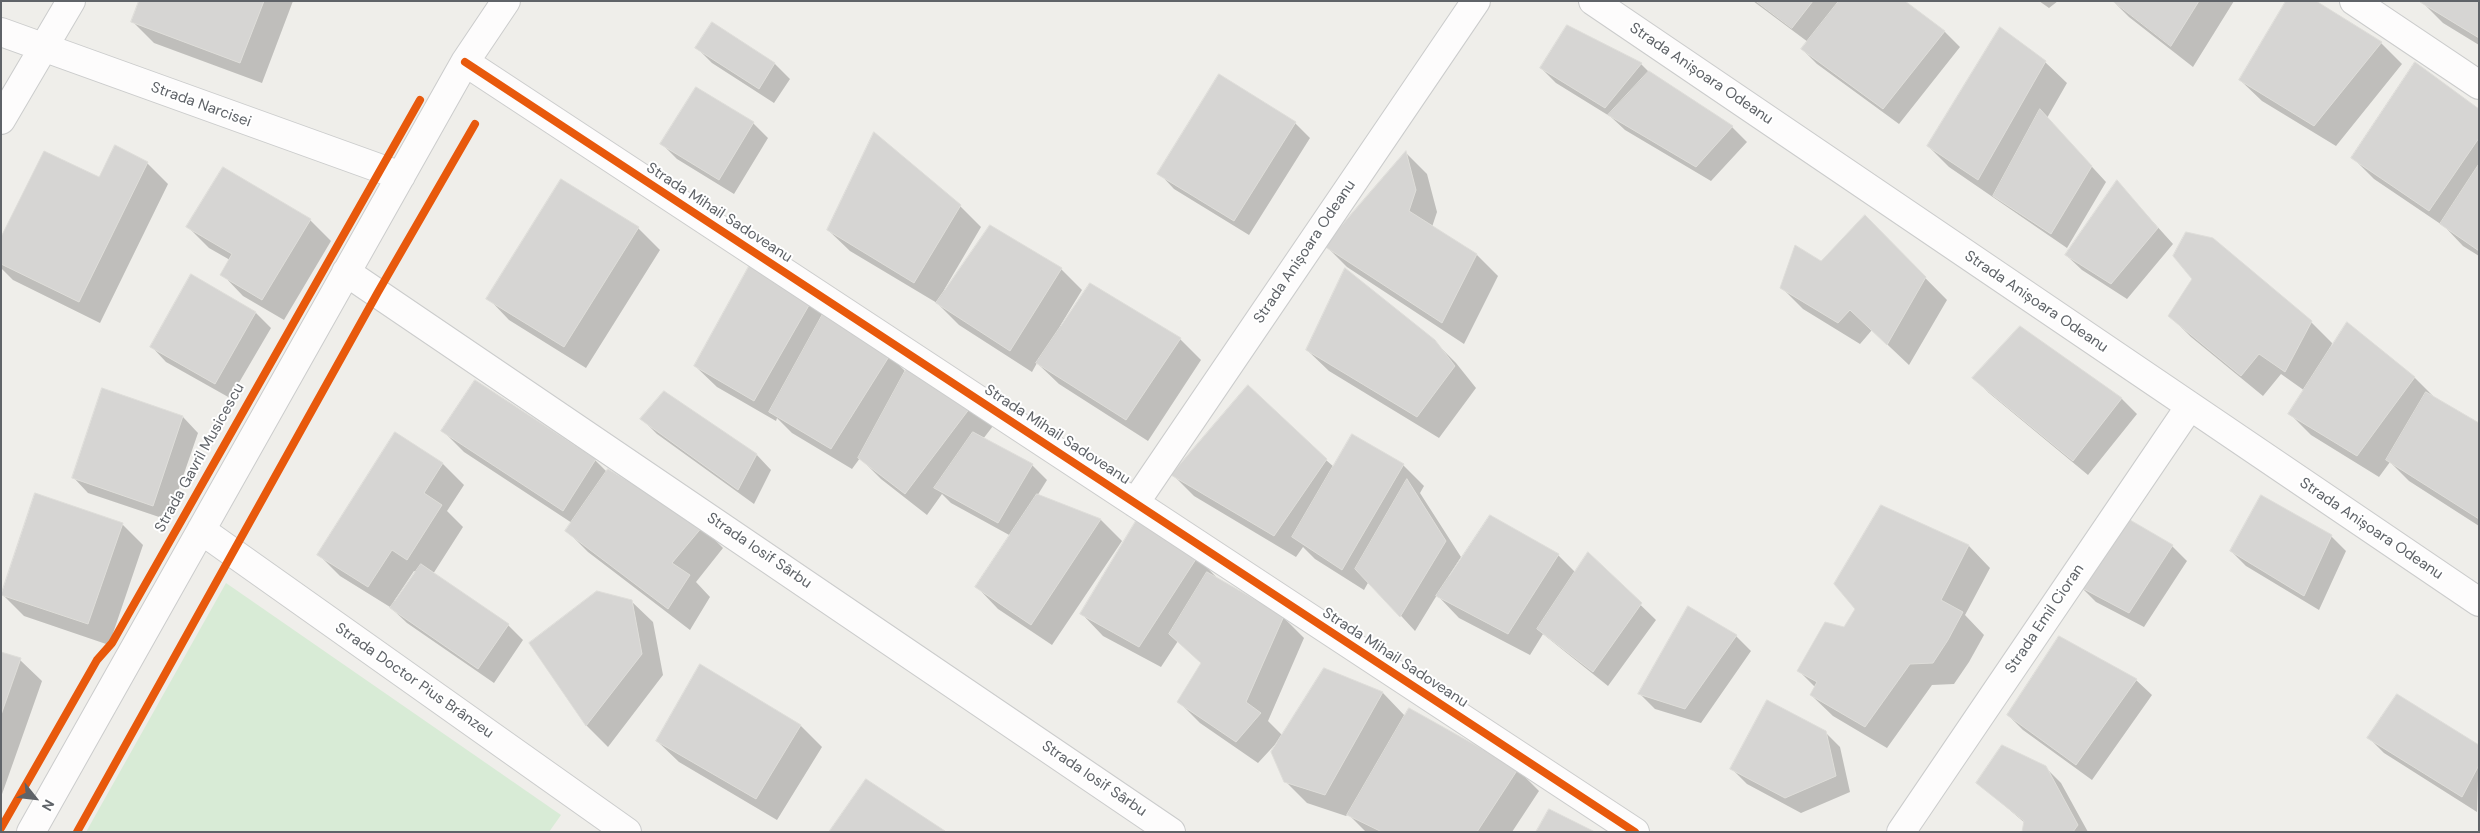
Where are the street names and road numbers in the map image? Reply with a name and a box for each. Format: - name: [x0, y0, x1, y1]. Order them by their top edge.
- street label: Strada Anișoara Odeanu: [1626, 19, 1776, 129]
- street label: Strada Narcisei: [148, 79, 254, 131]
- street label: Strada Mihail Sadoveanu: [643, 159, 795, 267]
- street label: Strada Anișoara Odeanu: [1250, 177, 1360, 327]
- street label: Strada Anișoara Odeanu: [1961, 247, 2111, 357]
- street label: Strada Gavril Musicescu: [151, 380, 249, 536]
- street label: Strada Mihail Sadoveanu: [981, 381, 1133, 489]
- street label: Strada Anișoara Odeanu: [2296, 474, 2446, 584]
- street label: Strada Iosif Sârbu: [703, 509, 815, 593]
- street label: Strada Emil Cioran: [2002, 561, 2088, 677]
- street label: Strada Mihail Sadoveanu: [1319, 604, 1471, 712]
- street label: Strada Doctor Pius Brânzeu: [331, 619, 497, 743]
- street label: Strada Iosif Sârbu: [1038, 737, 1150, 821]

